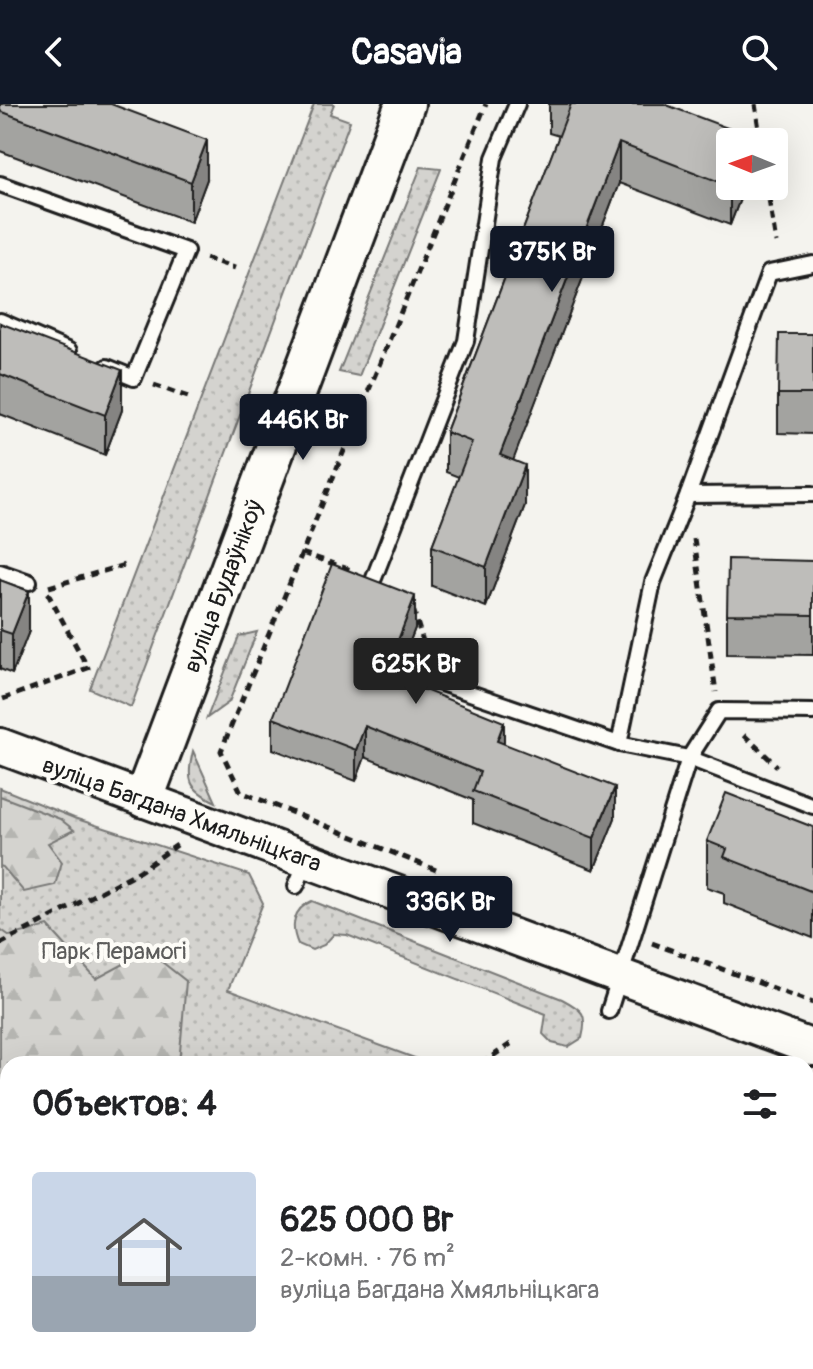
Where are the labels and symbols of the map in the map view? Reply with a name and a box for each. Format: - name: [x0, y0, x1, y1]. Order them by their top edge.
- north arrow: [716, 128, 788, 200]
- pin: 375K Br: [478, 226, 626, 294]
- pin: 446K Br: [229, 394, 377, 462]
- street label: вуліца Будаўнікоў: [177, 496, 270, 677]
- pin: 625K Br: [342, 638, 490, 706]
- street label: вуліца Багдана Хмяльніцкага: [38, 750, 325, 879]
- pin: 336K Br: [376, 876, 524, 944]
- park label: Парк Перамогі: [42, 937, 186, 966]

